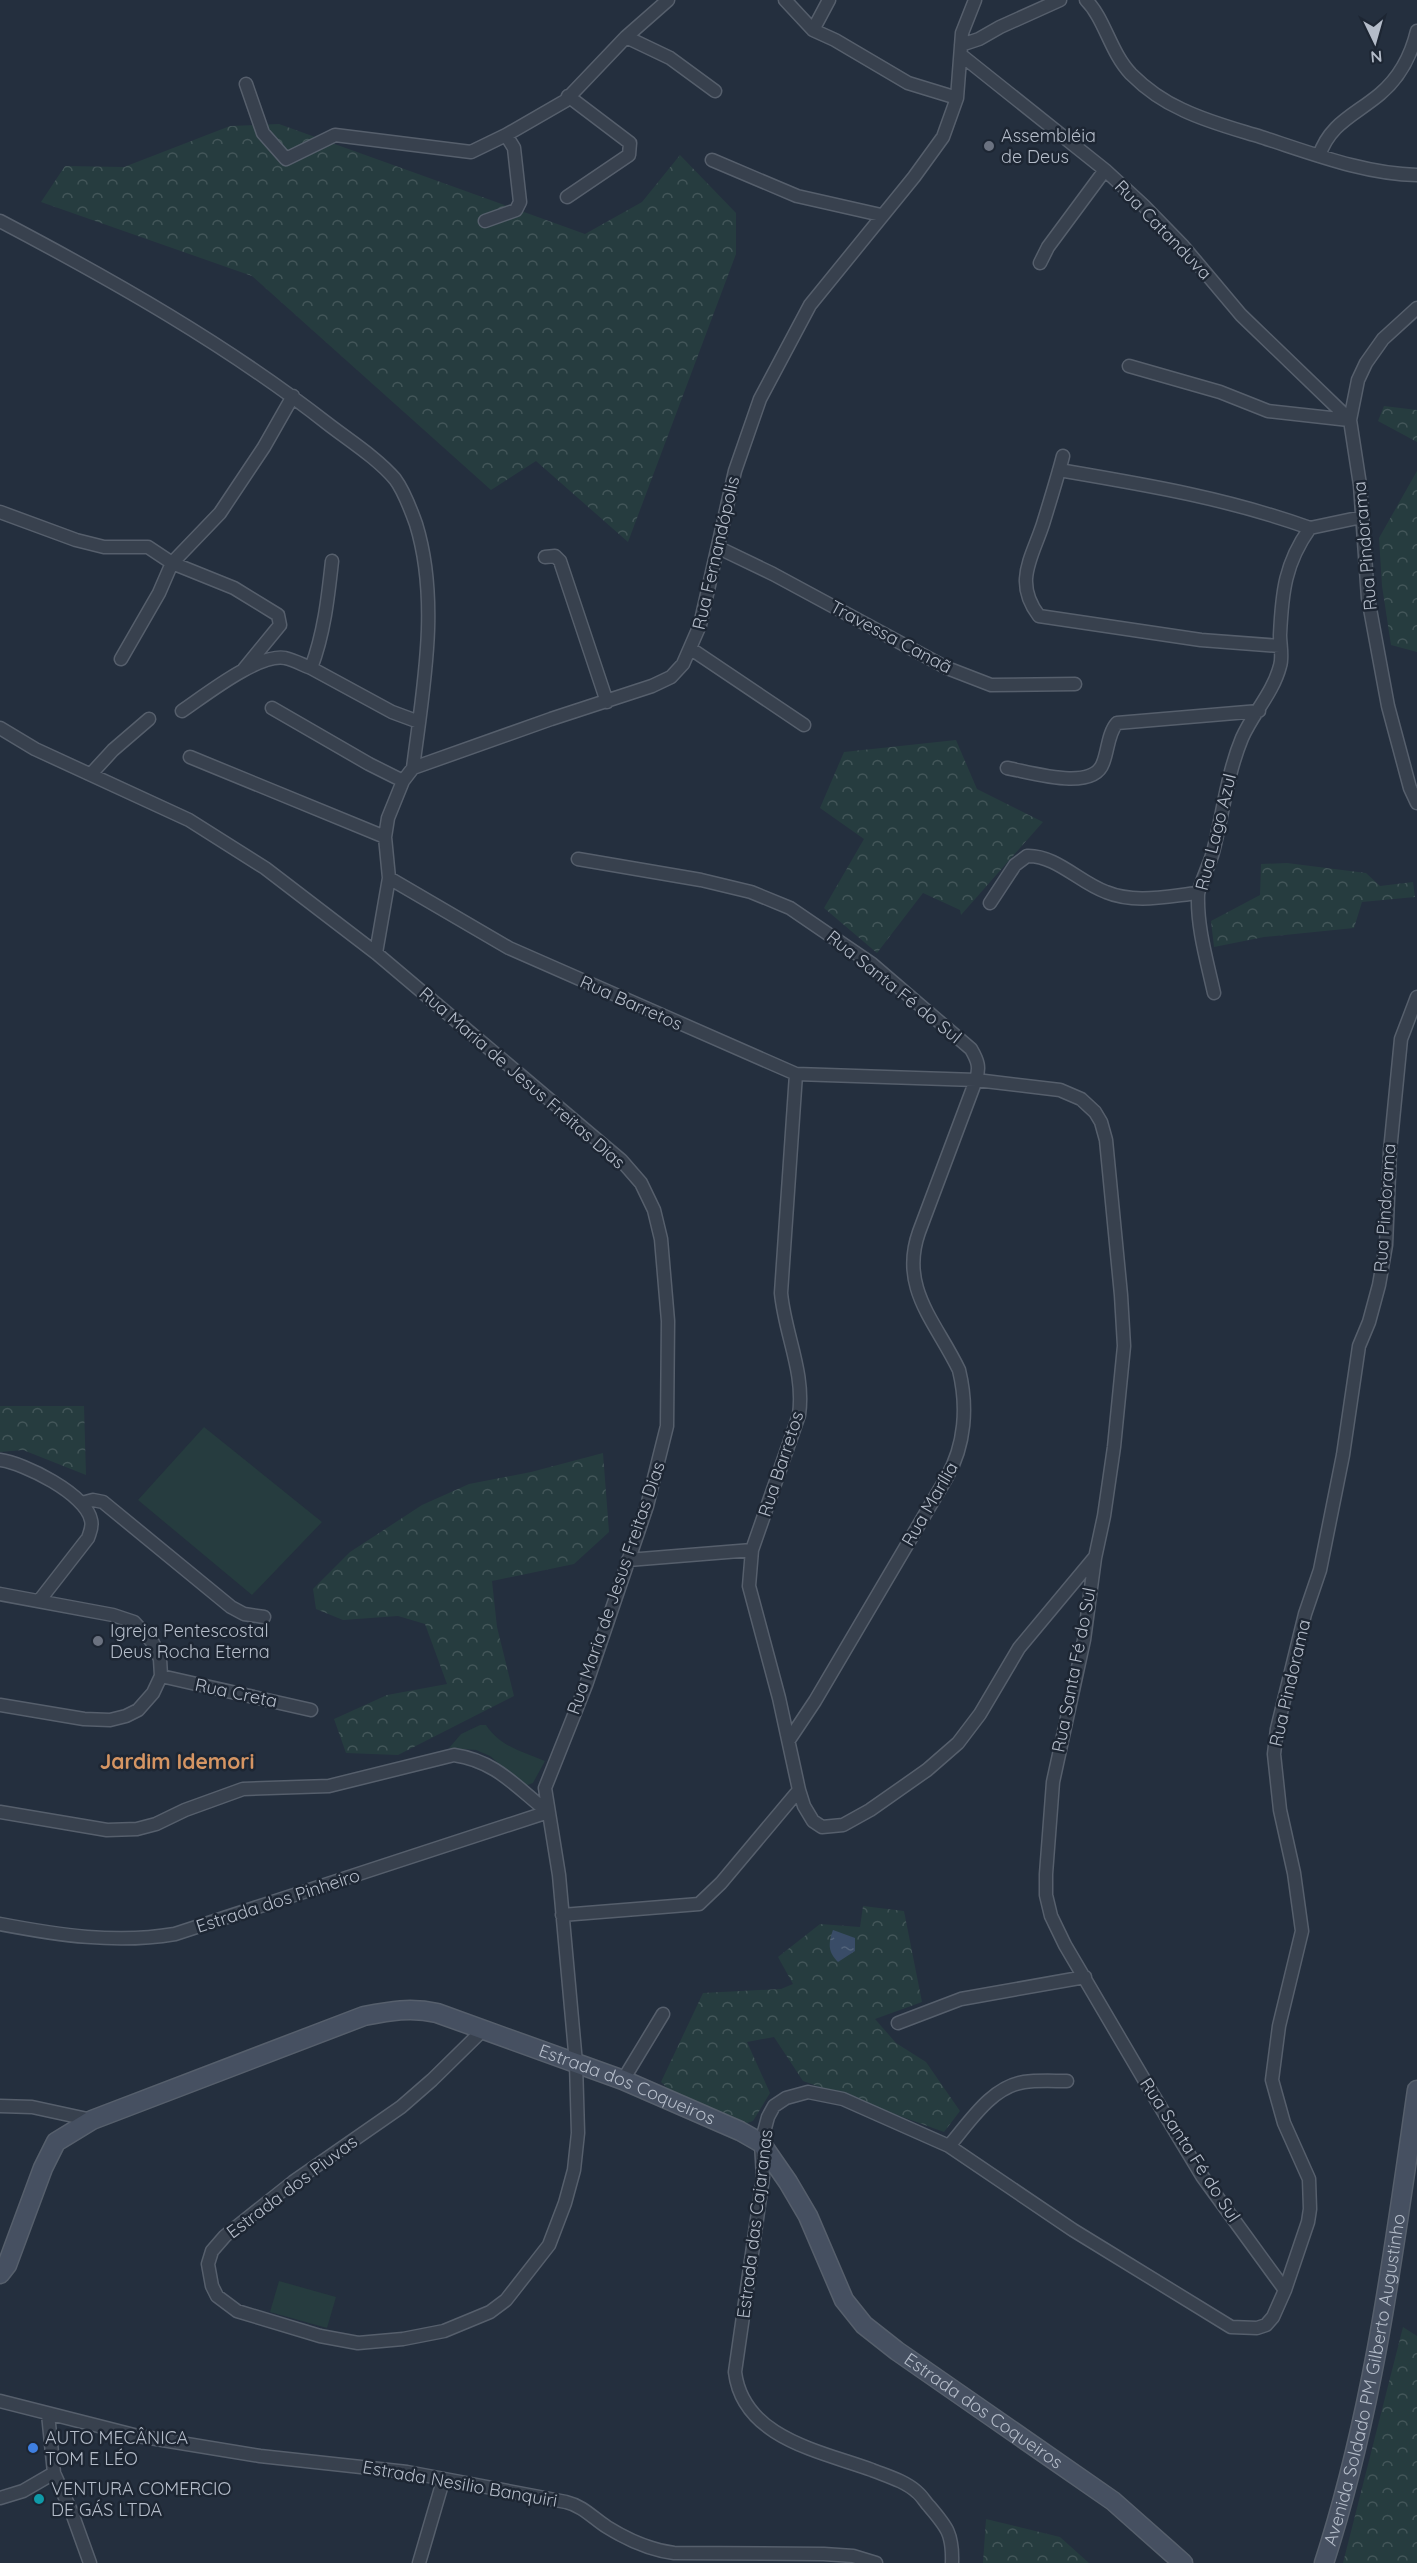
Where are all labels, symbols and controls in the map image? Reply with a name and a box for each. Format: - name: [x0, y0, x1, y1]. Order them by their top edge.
- north arrow: [1345, 12, 1405, 72]
- text: N: [1370, 46, 1383, 67]
- place label: Assembléia de Deus: [1001, 124, 1096, 168]
- marker: Assembléia de Deus: [982, 139, 996, 153]
- street label: Rua Catanduva: [1110, 175, 1217, 284]
- street label: Rua Fernandópolis: [687, 474, 744, 632]
- street label: Rua Pindorama: [1347, 480, 1382, 612]
- street label: Travessa Canaã: [826, 595, 956, 678]
- street label: Rua Lago Azul: [1190, 771, 1241, 893]
- street label: Rua Santa Fé do Sul: [822, 925, 967, 1048]
- street label: Rua Barretos: [576, 970, 686, 1035]
- street label: Rua Maria de Jesus Freitas Dias: [414, 982, 630, 1174]
- street label: Rua Pindorama: [1369, 1142, 1400, 1273]
- street label: Rua Barretos: [753, 1408, 808, 1519]
- street label: Rua Maria de Jesus Freitas Dias: [561, 1458, 670, 1717]
- street label: Rua Marília: [896, 1458, 963, 1550]
- street label: Rua Santa Fé do Sul: [1046, 1585, 1101, 1754]
- street label: Rua Pindorama: [1264, 1617, 1315, 1749]
- place label: Igreja Pentescostal Deus Rocha Eterna: [110, 1619, 270, 1663]
- marker: Igreja Pentescostal Deus Rocha Eterna: [91, 1634, 105, 1648]
- street label: Rua Creta: [193, 1673, 279, 1712]
- district label: Jardim Idemori: [100, 1748, 254, 1774]
- street label: Estrada dos Pinheiro: [193, 1863, 363, 1938]
- street label: Estrada dos Coqueiros: [536, 2039, 719, 2130]
- street label: Rua Santa Fé do Sul: [1135, 2073, 1246, 2226]
- street label: Estrada das Cajaranas: [732, 2128, 778, 2320]
- street label: Estrada dos Piuvas: [222, 2130, 362, 2243]
- street label: Avenida Soldado PM Gilberto Augustinho: [1318, 2212, 1410, 2549]
- street label: Estrada dos Coqueiros: [900, 2347, 1067, 2474]
- place label: AUTO MECÂNICA TOM E LÉO: [45, 2426, 188, 2470]
- marker: AUTO MECÂNICA TOM E LÉO: [26, 2441, 40, 2455]
- street label: Estrada Nesilio Banquiri: [361, 2455, 559, 2512]
- place label: VENTURA COMERCIO DE GÁS LTDA: [51, 2477, 231, 2521]
- marker: VENTURA COMERCIO DE GÁS LTDA: [32, 2492, 46, 2506]

